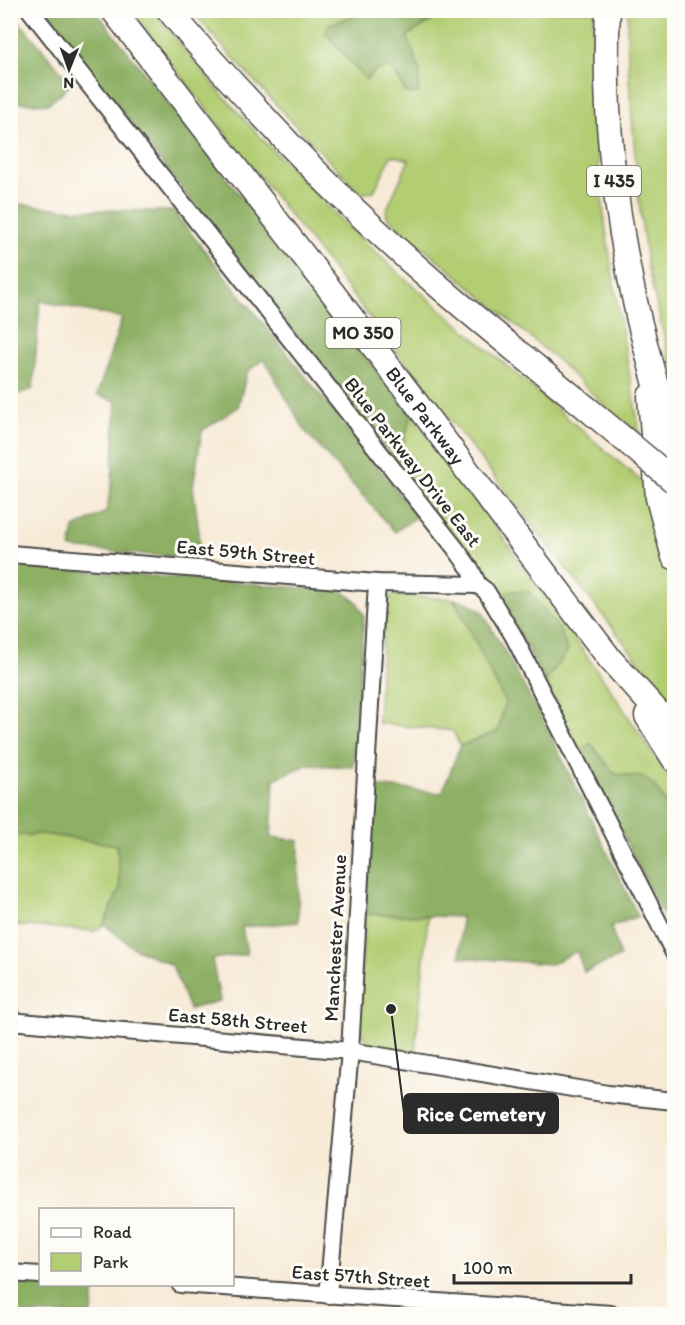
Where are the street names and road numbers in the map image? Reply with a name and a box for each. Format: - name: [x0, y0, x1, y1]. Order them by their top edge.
- road number: I 435: [587, 166, 641, 196]
- road number: MO 350: [326, 318, 400, 348]
- street label: Blue Parkway: [381, 362, 471, 470]
- street label: Blue Parkway Drive East: [339, 372, 487, 552]
- street label: East 59th Street: [176, 534, 316, 570]
- street label: Manchester Avenue: [319, 854, 351, 1022]
- street label: East 58th Street: [167, 1002, 309, 1038]
- street label: East 57th Street: [291, 1259, 431, 1293]

